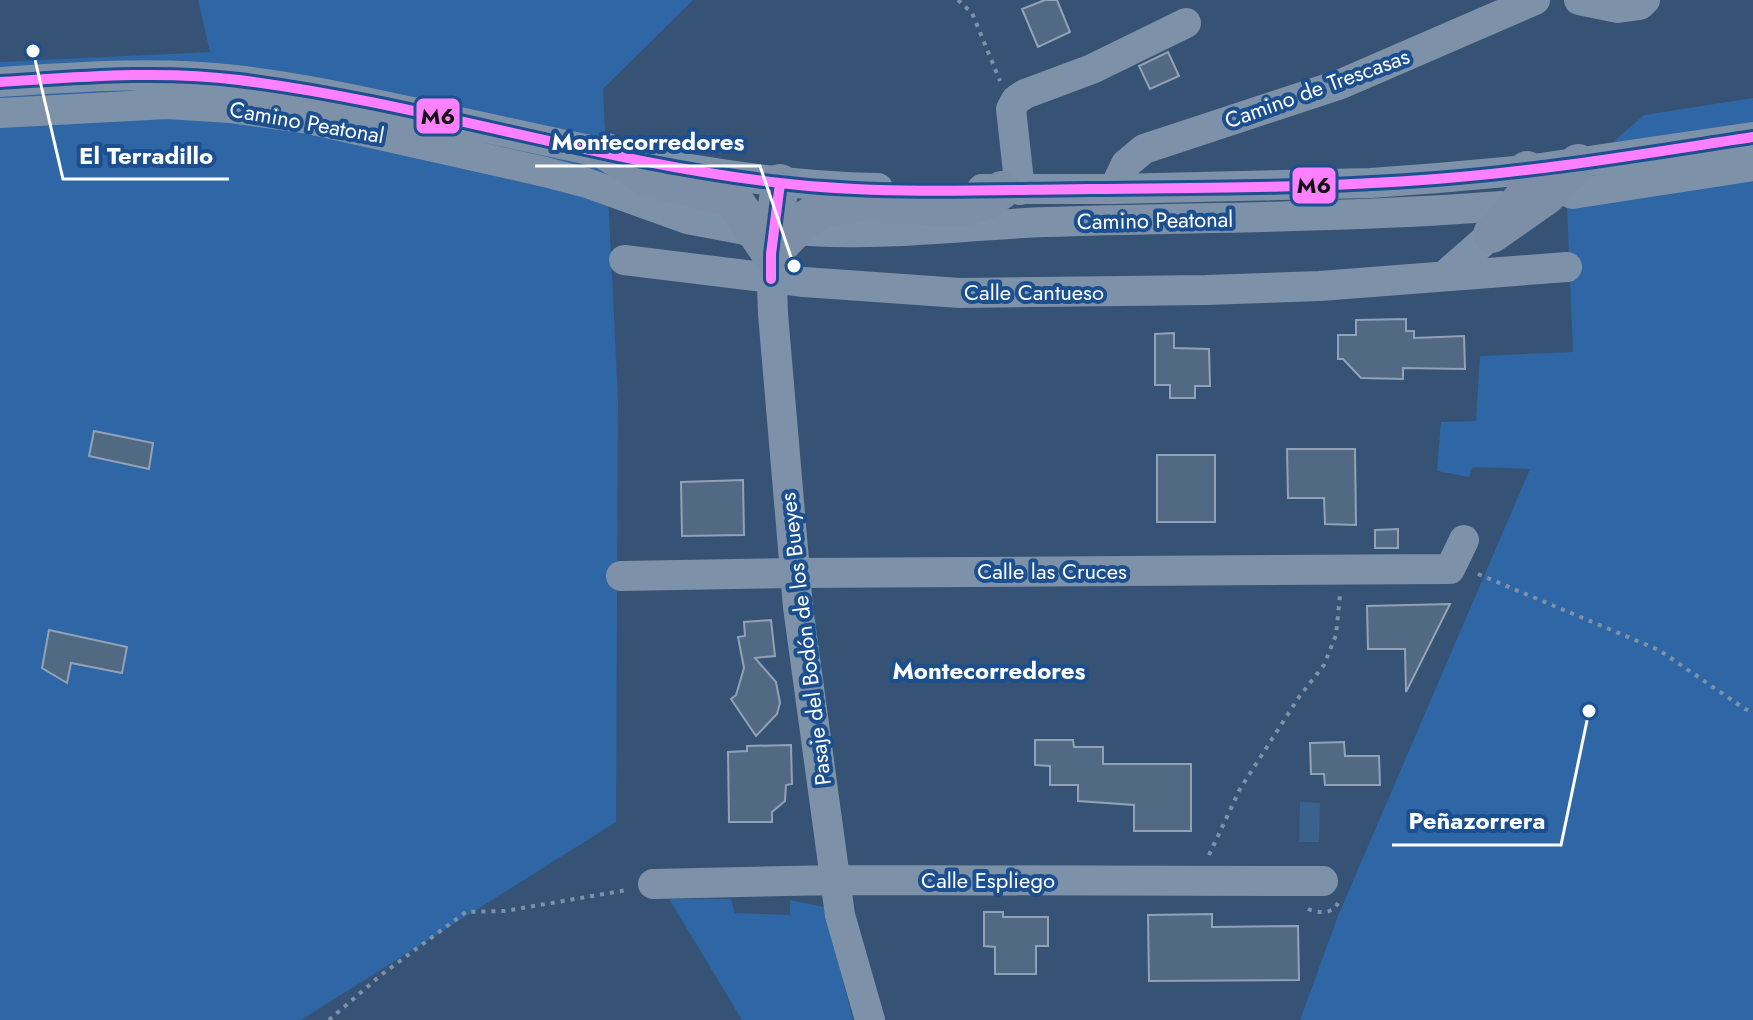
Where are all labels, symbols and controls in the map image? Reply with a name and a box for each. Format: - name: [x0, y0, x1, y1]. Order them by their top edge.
- street label: Camino de Trescasas: [1220, 40, 1414, 136]
- street label: Camino Peatonal: [227, 93, 387, 151]
- line badge: M6: [415, 97, 461, 135]
- text: M6: [421, 100, 455, 132]
- callout: Montecorredores: [535, 118, 760, 166]
- text: Montecorredores: [551, 124, 745, 159]
- callout: El Terradillo: [63, 131, 229, 179]
- text: El Terradillo: [79, 138, 213, 173]
- line badge: M6: [1291, 166, 1337, 205]
- text: M6: [1297, 169, 1331, 201]
- street label: Camino Peatonal: [1076, 203, 1234, 237]
- street label: Calle Cantueso: [964, 276, 1104, 308]
- street label: Pasaje del Bodón de los Bueyes: [771, 491, 839, 787]
- street label: Calle las Cruces: [977, 555, 1127, 587]
- district label: Montecorredores: [892, 653, 1086, 688]
- callout: Peñazorrera: [1392, 797, 1561, 845]
- text: Peñazorrera: [1409, 803, 1545, 838]
- street label: Calle Espliego: [921, 864, 1055, 896]

